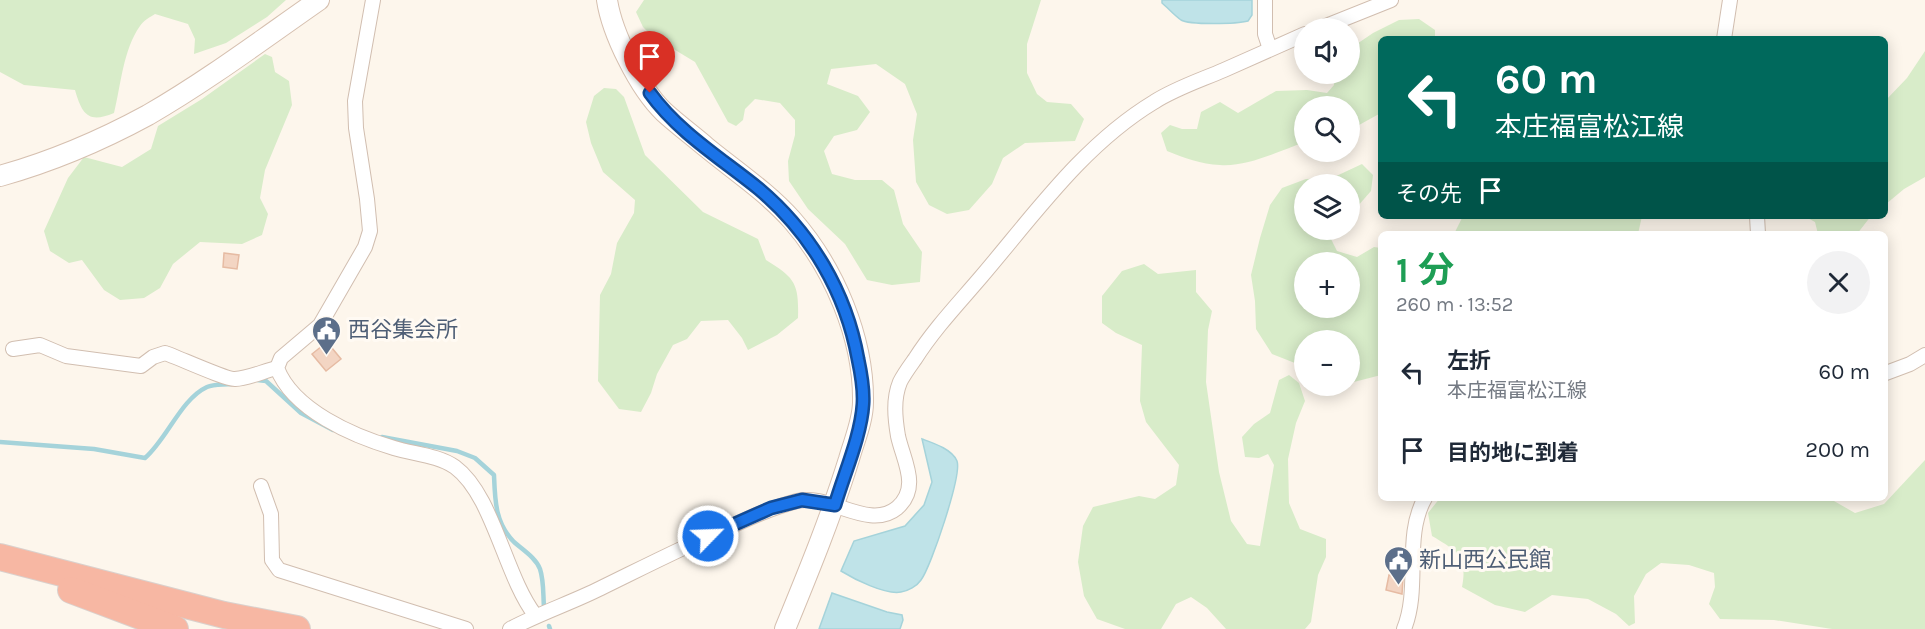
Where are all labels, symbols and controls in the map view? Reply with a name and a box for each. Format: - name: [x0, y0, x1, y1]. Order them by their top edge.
- map controls: [1294, 18, 1360, 396]
- button: sound: [1294, 18, 1360, 84]
- pin: [624, 31, 675, 93]
- icon: arrive: [633, 40, 666, 73]
- text: 60 m: [1495, 54, 1598, 104]
- icon: left: [1396, 60, 1474, 138]
- button: search: [1294, 96, 1360, 162]
- text: 本庄福富松江線: [1495, 111, 1684, 143]
- button: layers: [1294, 174, 1360, 240]
- icon: arrive: [1474, 174, 1507, 207]
- text: その先: [1396, 181, 1462, 207]
- text: 1 分: [1396, 249, 1454, 291]
- button: close: [1807, 251, 1870, 314]
- button: +: [1294, 252, 1360, 318]
- text: 260 m · 13:52: [1396, 293, 1513, 316]
- public building icon: 西谷集会所: [311, 314, 343, 356]
- place label: 西谷集会所: [348, 317, 458, 343]
- button: −: [1294, 330, 1360, 396]
- text: 左折: [1447, 348, 1491, 374]
- icon: left: [1396, 356, 1429, 389]
- text: 60 m: [1819, 359, 1870, 385]
- text: 本庄福富松江線: [1447, 379, 1587, 402]
- icon: arrive: [1396, 434, 1429, 467]
- text: 200 m: [1805, 437, 1870, 463]
- text: 目的地に到着: [1447, 440, 1579, 466]
- position arrow: [676, 504, 740, 568]
- public building icon: 新山西公民館: [1382, 544, 1414, 586]
- place label: 新山西公民館: [1419, 547, 1551, 573]

